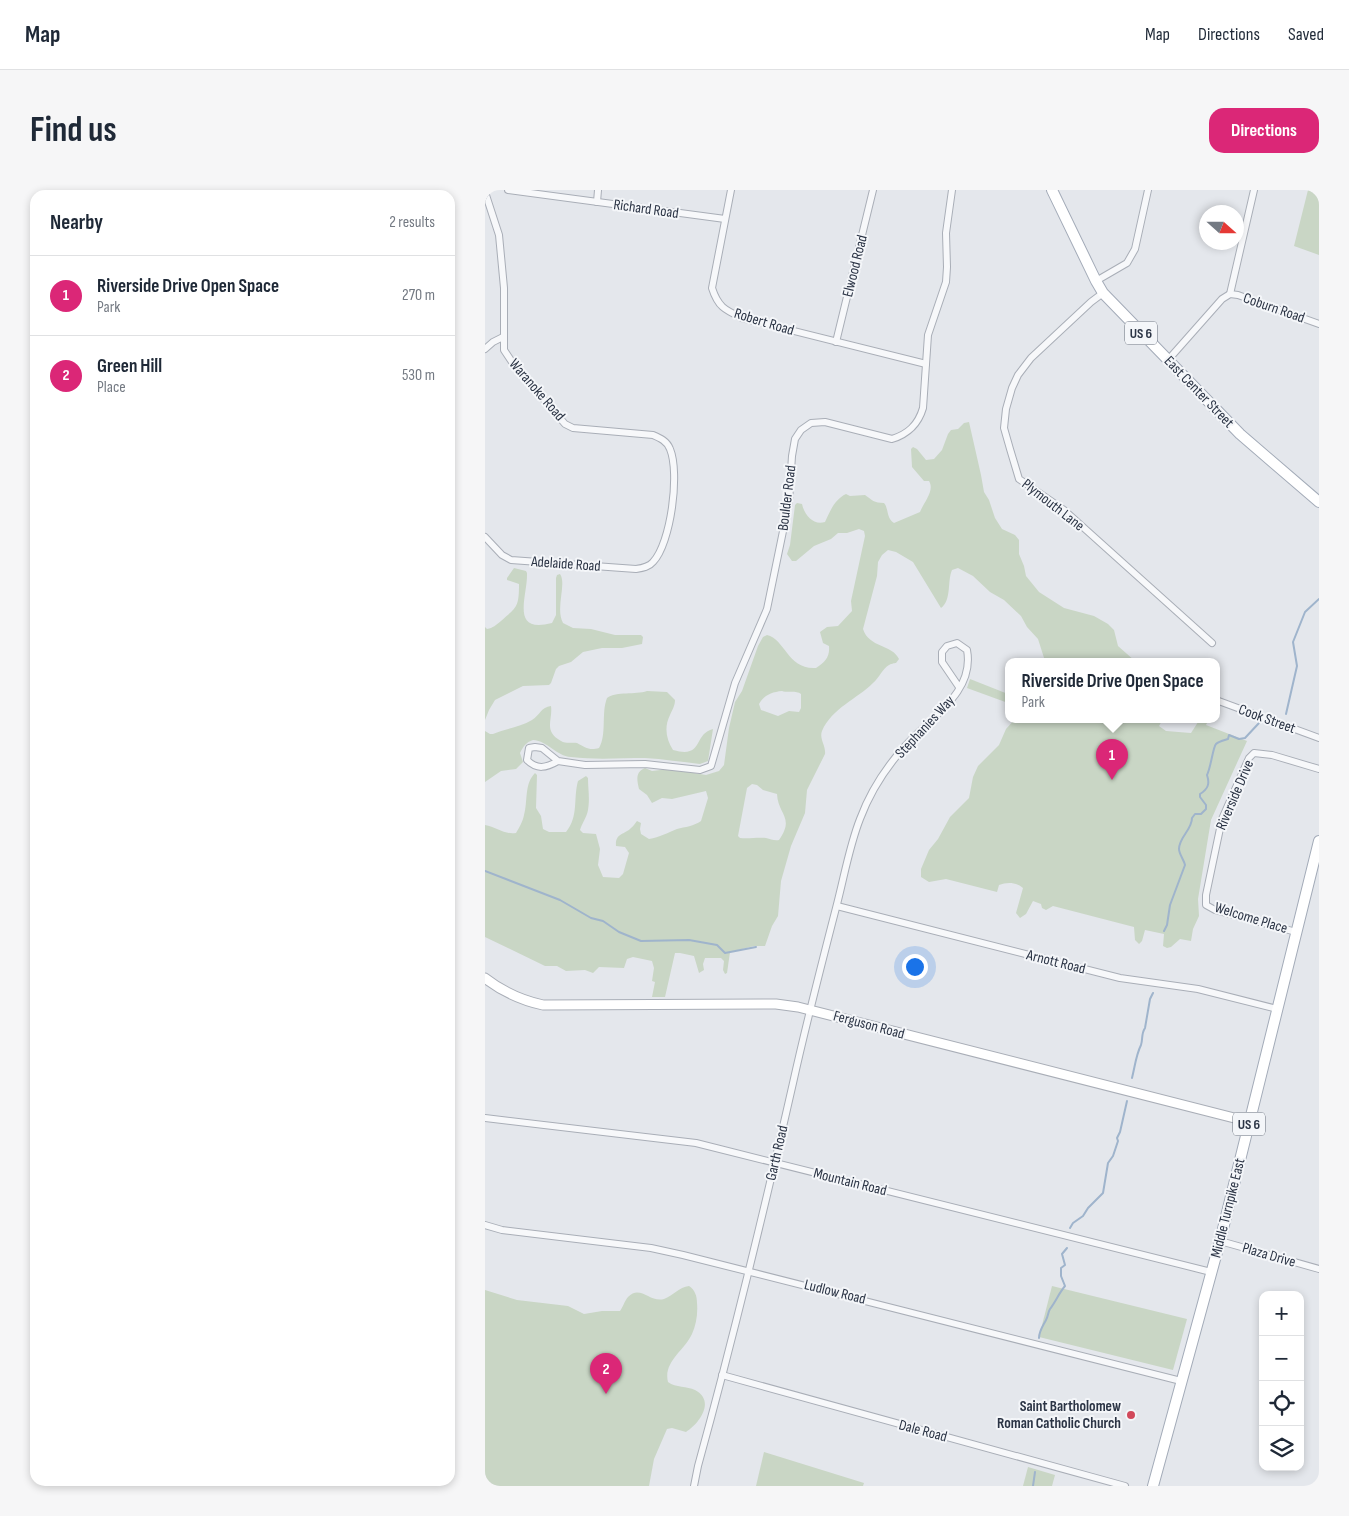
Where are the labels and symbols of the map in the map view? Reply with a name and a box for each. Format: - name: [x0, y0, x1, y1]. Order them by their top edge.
- street label: Richard Road: [612, 195, 680, 223]
- north arrow: [1199, 205, 1244, 250]
- street label: Elwood Road: [838, 233, 872, 299]
- street label: Coburn Road: [1241, 289, 1307, 327]
- street label: Robert Road: [732, 304, 796, 340]
- road number: US 6: [1125, 322, 1157, 344]
- street label: East Center Street: [1160, 352, 1238, 432]
- street label: Waranoke Road: [505, 355, 569, 425]
- street label: Boulder Road: [774, 464, 800, 532]
- street label: Plymouth Lane: [1018, 475, 1088, 535]
- street label: Adelaide Road: [530, 552, 601, 576]
- street label: Stephanies Way: [891, 691, 959, 762]
- street label: Cook Street: [1236, 700, 1299, 738]
- pin: 1: [1096, 739, 1128, 780]
- street label: Riverside Drive: [1212, 757, 1258, 833]
- street label: Welcome Place: [1212, 898, 1290, 938]
- street label: Arnott Road: [1024, 945, 1087, 978]
- your location: [902, 954, 928, 980]
- street label: Ferguson Road: [831, 1006, 907, 1044]
- road number: US 6: [1233, 1112, 1265, 1136]
- street label: Garth Road: [761, 1124, 793, 1182]
- street label: Middle Turnpike East: [1206, 1156, 1250, 1260]
- street label: Mountain Road: [811, 1164, 889, 1200]
- street label: Plaza Drive: [1240, 1238, 1298, 1272]
- street label: Ludlow Road: [802, 1275, 868, 1309]
- pin: 2: [590, 1353, 622, 1394]
- place label: Saint Bartholomew Roman Catholic Church: [997, 1397, 1121, 1433]
- marker: Saint Bartholomew Roman Catholic Church: [1125, 1409, 1137, 1421]
- street label: Dale Road: [897, 1415, 949, 1447]

